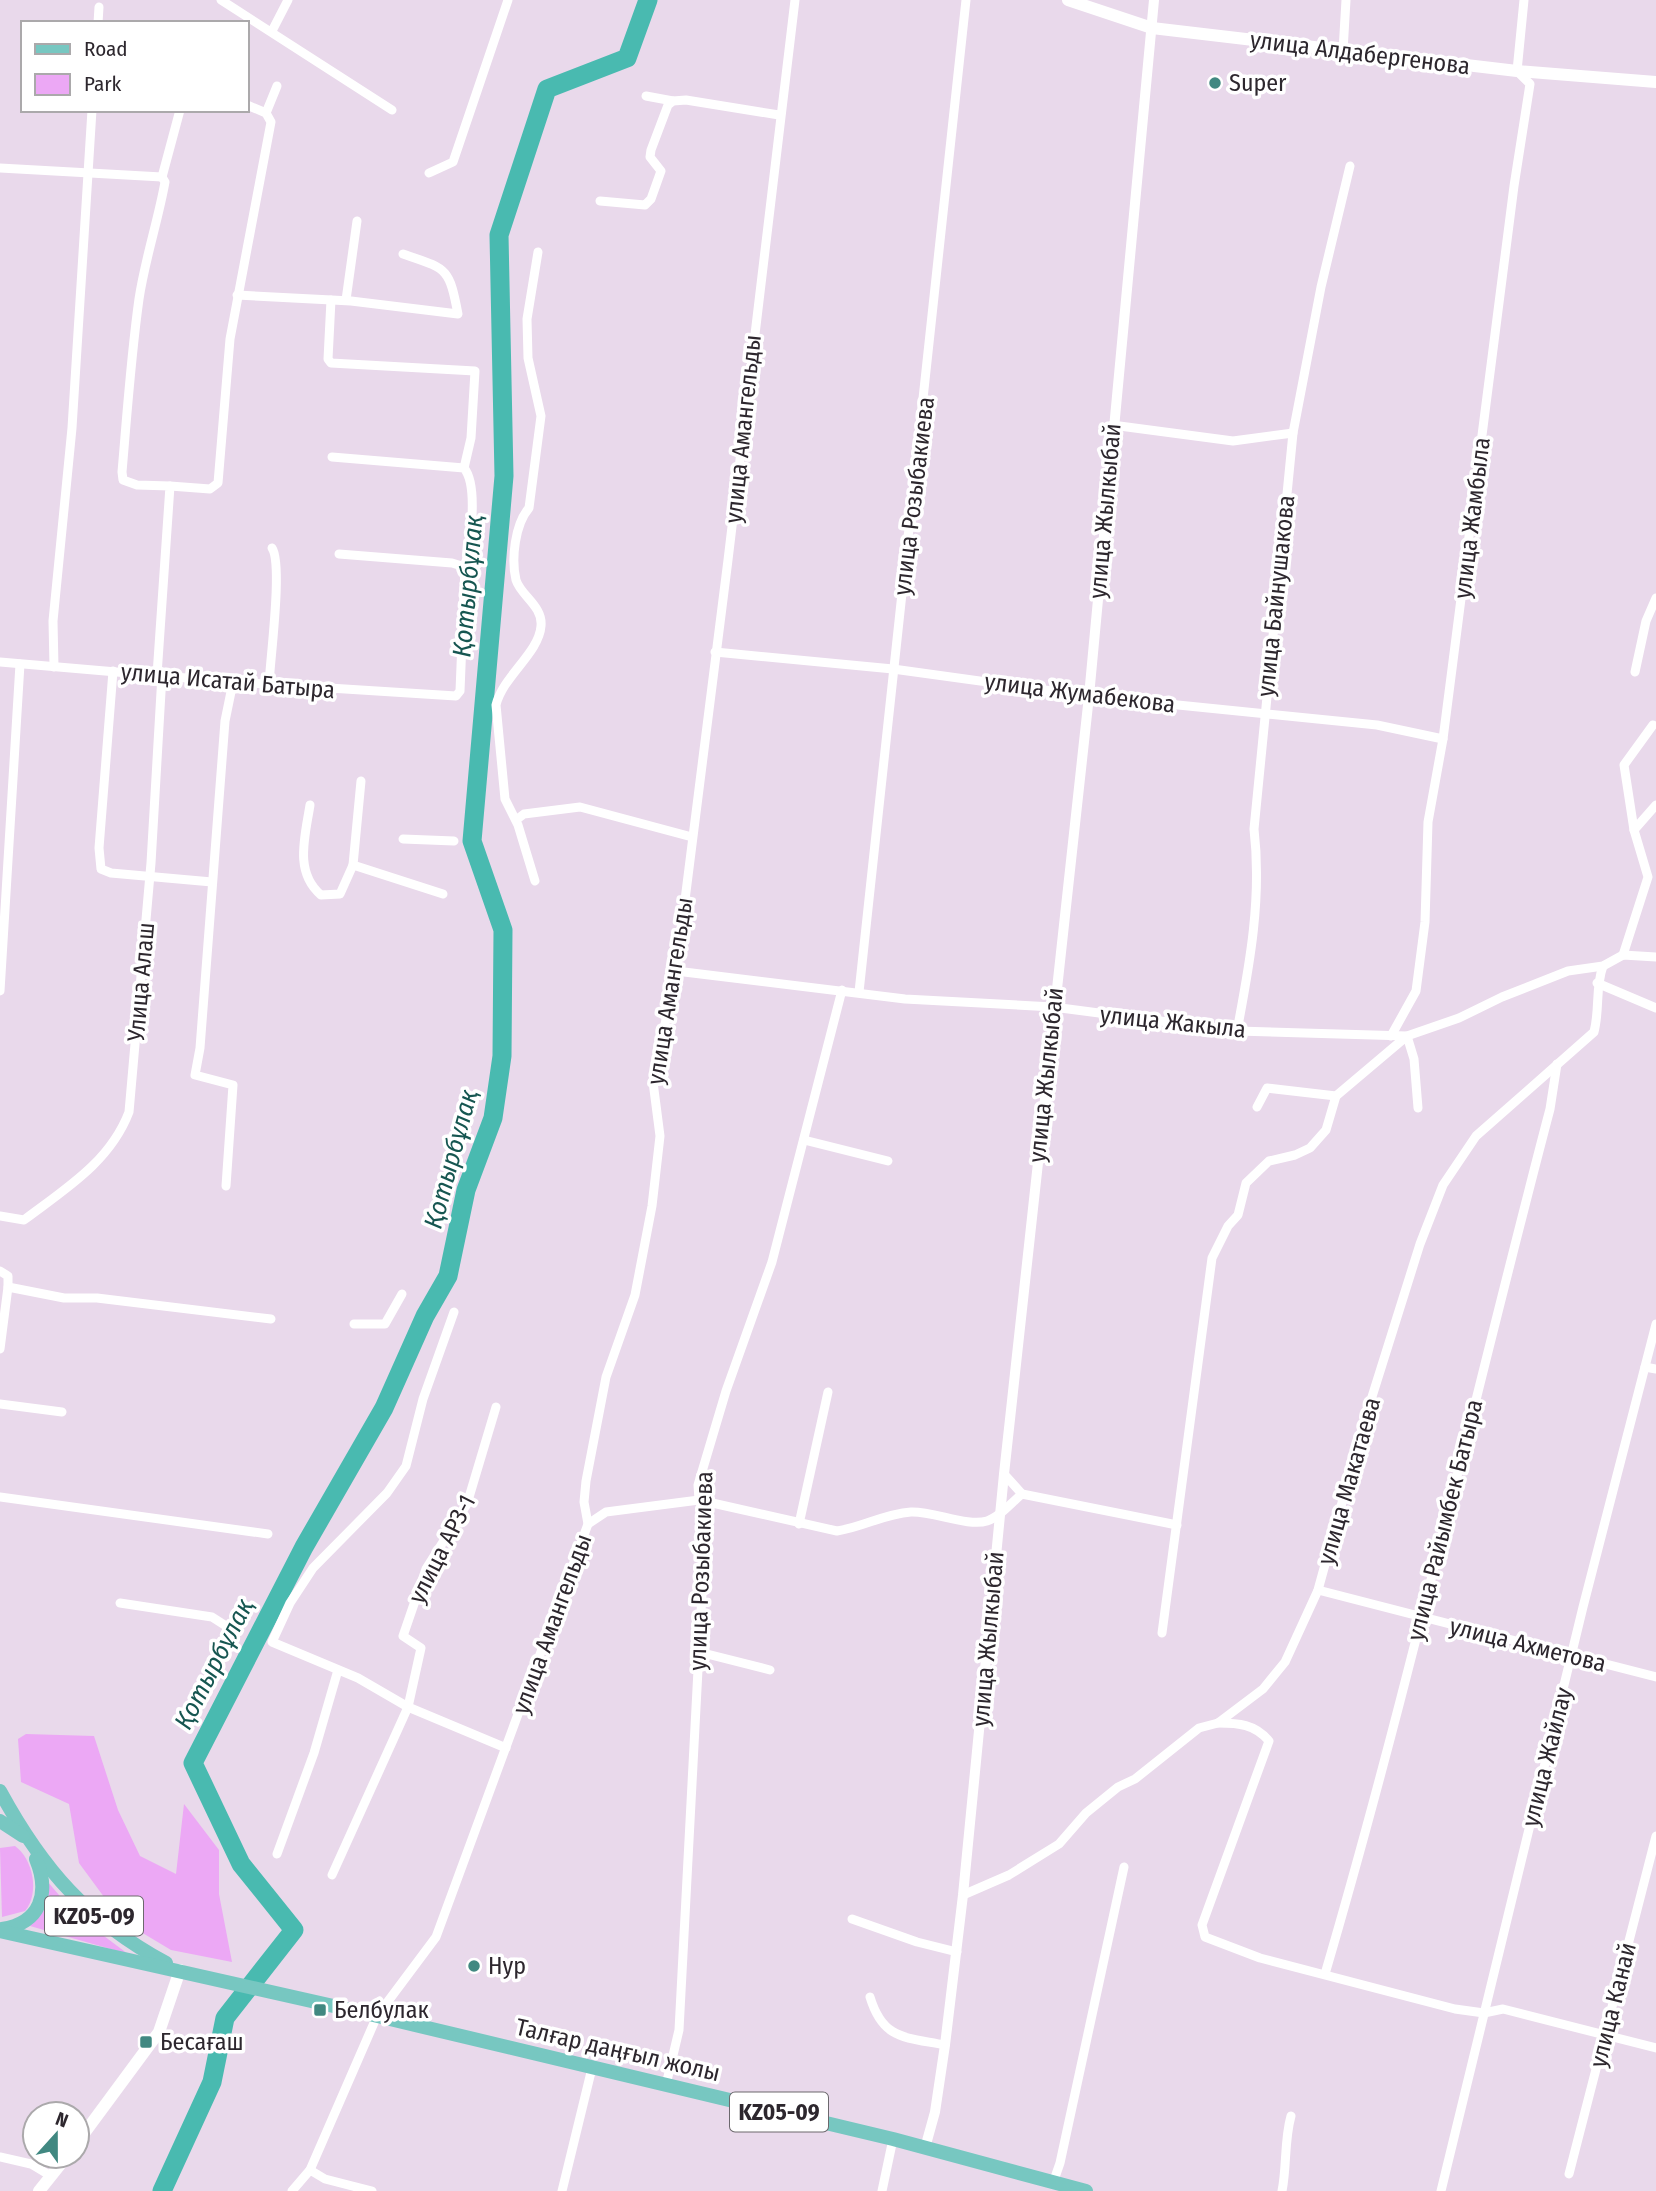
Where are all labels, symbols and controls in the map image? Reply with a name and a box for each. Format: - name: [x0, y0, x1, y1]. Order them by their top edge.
- legend: [21, 21, 248, 112]
- street label: улица Алдабергенова: [1249, 26, 1471, 80]
- text: Road: [84, 36, 128, 62]
- place label: Super: [1229, 69, 1287, 97]
- text: Park: [84, 71, 122, 97]
- marker: Super: [1207, 75, 1223, 91]
- street label: улица Амангельды: [719, 333, 767, 525]
- street label: улица Розыбакиева: [888, 395, 940, 597]
- street label: улица Жылкыбай: [1083, 422, 1127, 600]
- street label: улица Жамбыла: [1448, 436, 1496, 600]
- street label: улица Байнушакова: [1251, 494, 1301, 698]
- water label: Қотырбұлақ: [446, 513, 490, 658]
- street label: улица Исатай Батыра: [120, 658, 336, 704]
- street label: улица Жумабекова: [983, 667, 1177, 719]
- street label: улица Амангельды: [641, 895, 699, 1087]
- street label: Улица Алаш: [122, 921, 160, 1044]
- street label: улица Жылкыбай: [1023, 986, 1069, 1164]
- street label: улица Жакыла: [1099, 1000, 1247, 1044]
- water label: Қотырбұлақ: [418, 1086, 485, 1232]
- street label: улица Макатаева: [1312, 1394, 1386, 1568]
- street label: улица Райымбек Батыра: [1401, 1397, 1489, 1643]
- street label: улица Розыбакиева: [684, 1471, 718, 1671]
- street label: улица АРЗ-1: [403, 1490, 481, 1608]
- street label: улица Амангельды: [506, 1530, 598, 1718]
- street label: улица Жылкыбай: [966, 1550, 1010, 1728]
- water label: Қотырбұлақ: [168, 1593, 260, 1735]
- street label: улица Ахметова: [1447, 1612, 1609, 1678]
- street label: улица Жайлау: [1516, 1684, 1578, 1830]
- road number: KZ05-09: [45, 1896, 143, 1936]
- street label: улица Канай: [1584, 1940, 1642, 2070]
- place label: Нур: [488, 1952, 526, 1980]
- marker: Нур: [466, 1958, 482, 1974]
- place label: Белбулак: [334, 1996, 429, 2024]
- marker: Белбулак: [312, 2002, 328, 2018]
- street label: Талғар даңғыл жолы: [513, 2013, 723, 2087]
- place label: Бесағаш: [160, 2028, 244, 2056]
- marker: Бесағаш: [138, 2034, 154, 2050]
- road number: KZ05-09: [730, 2092, 828, 2132]
- north arrow: [21, 2100, 91, 2170]
- text: N: [52, 2107, 71, 2132]

